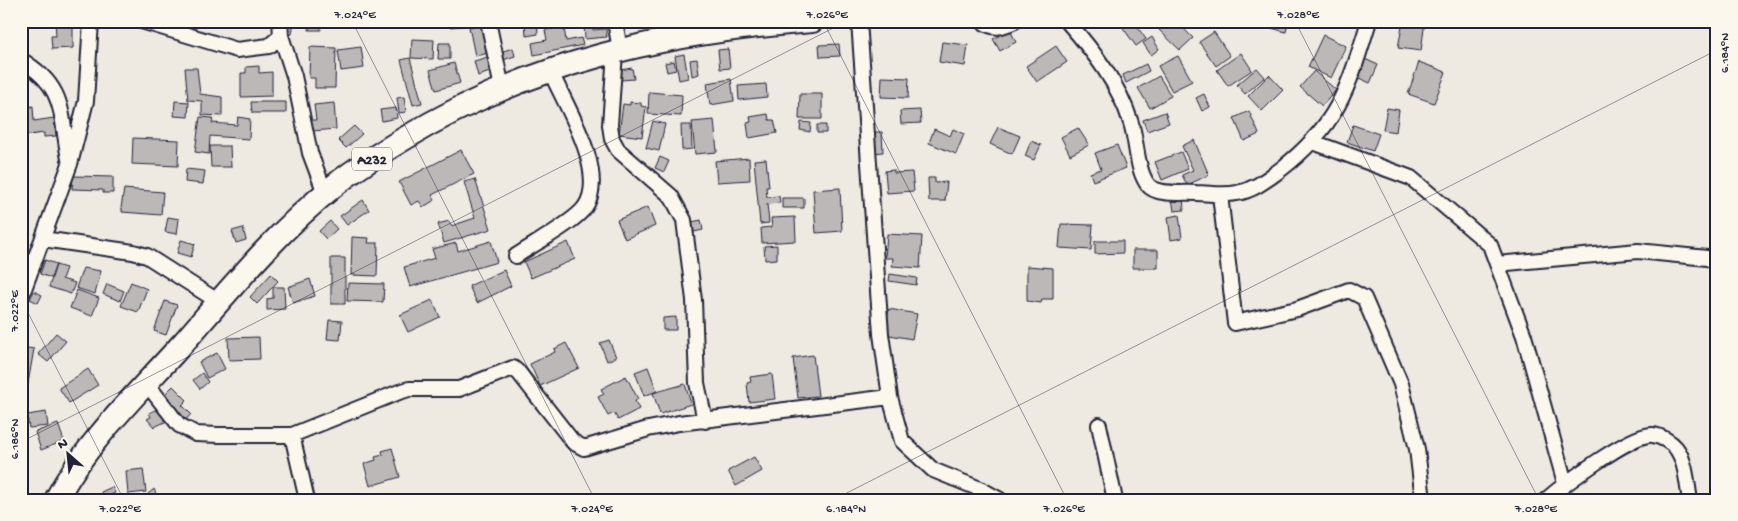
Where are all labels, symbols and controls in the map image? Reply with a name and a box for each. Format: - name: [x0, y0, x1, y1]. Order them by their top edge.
- text: 7.024°E: [333, 9, 376, 23]
- text: 7.026°E: [805, 9, 848, 23]
- text: 7.028°E: [1276, 9, 1320, 23]
- text: 6.184°N: [1719, 33, 1733, 73]
- road number: A232: [352, 148, 392, 170]
- text: 7.022°E: [9, 290, 23, 333]
- text: 6.186°N: [9, 419, 23, 459]
- north arrow: [42, 428, 92, 478]
- text: N: [55, 435, 71, 454]
- text: 7.022°E: [98, 503, 141, 517]
- text: 7.024°E: [570, 503, 613, 517]
- text: 6.184°N: [826, 503, 866, 517]
- text: 7.026°E: [1042, 503, 1085, 517]
- text: 7.028°E: [1514, 503, 1558, 517]

